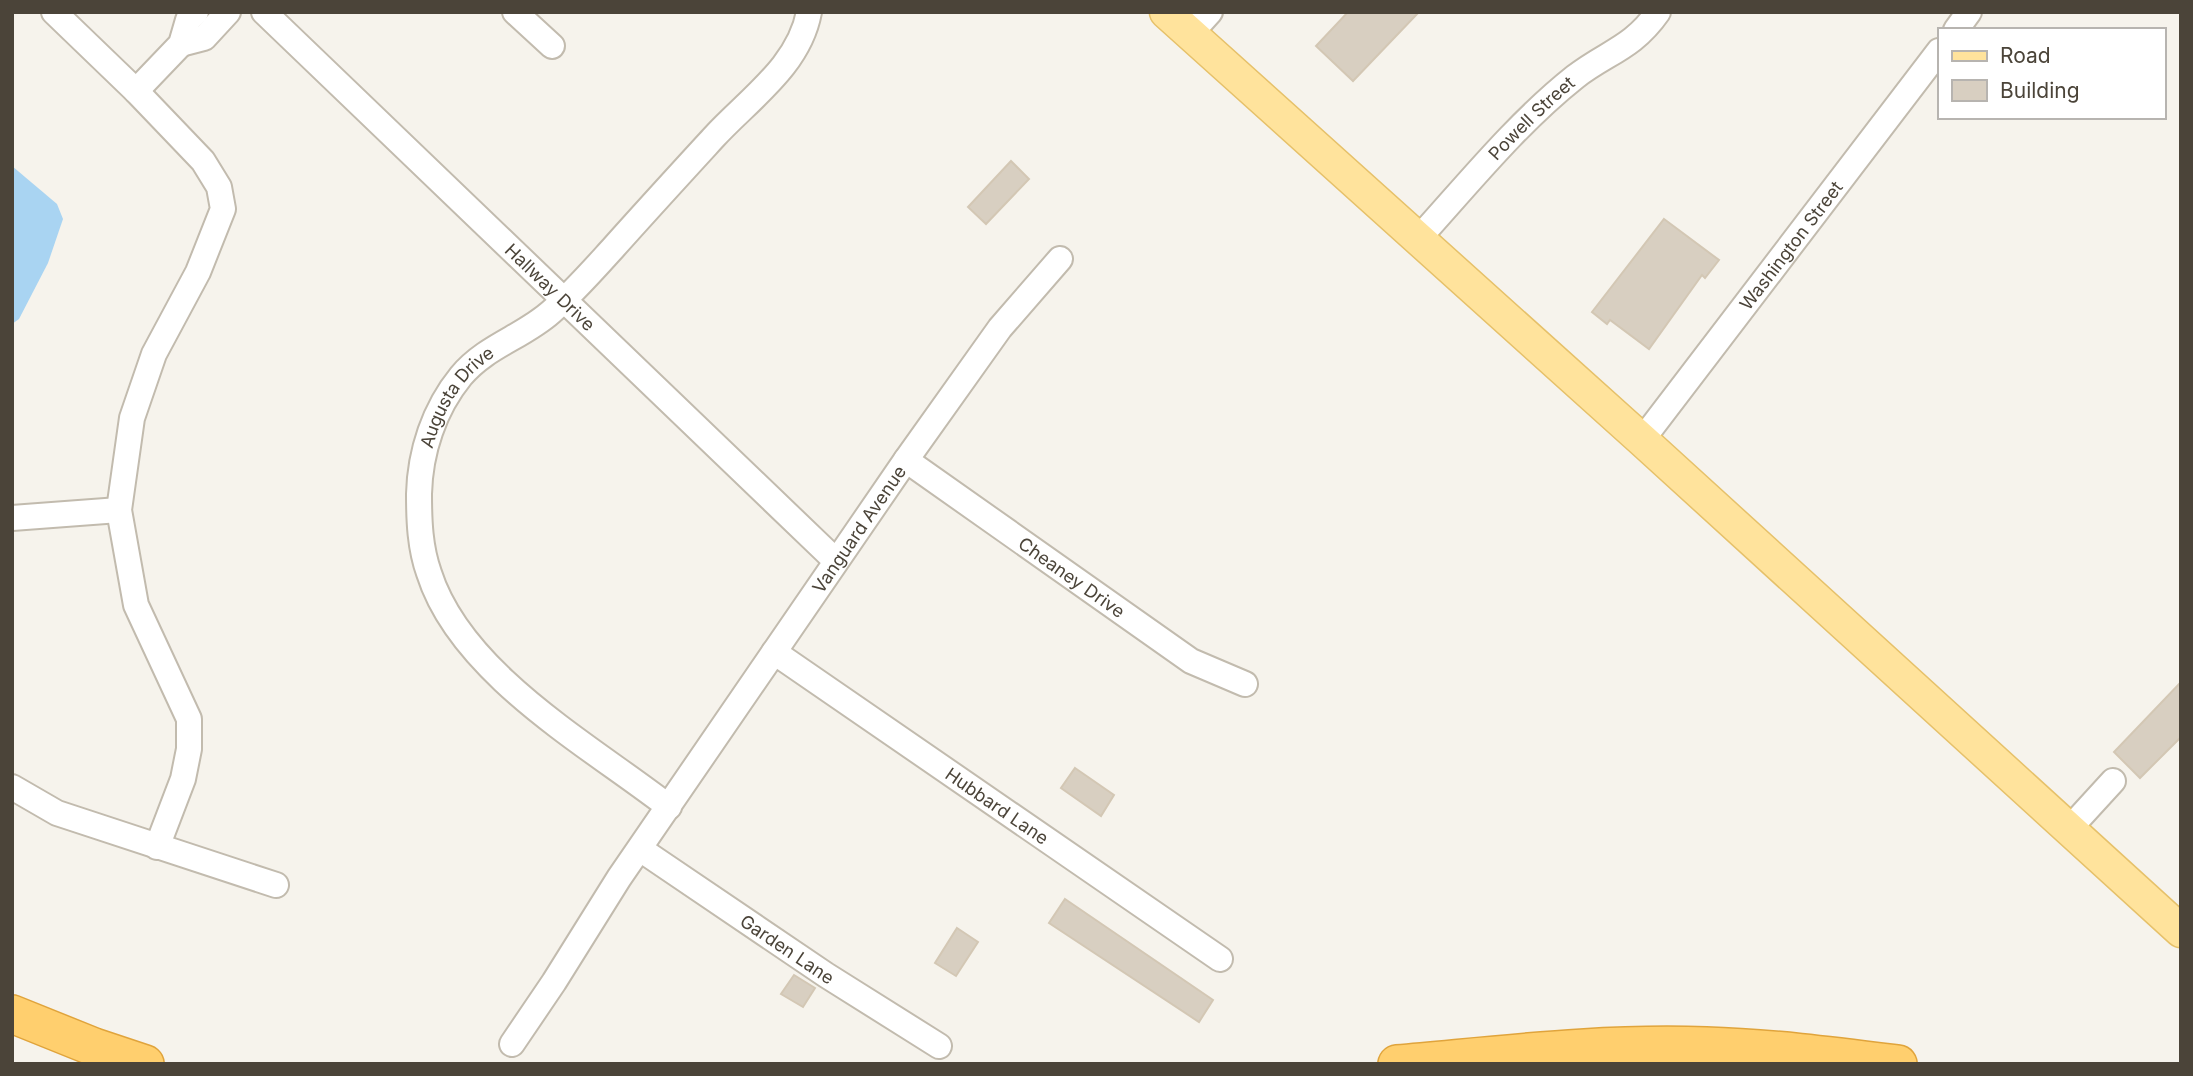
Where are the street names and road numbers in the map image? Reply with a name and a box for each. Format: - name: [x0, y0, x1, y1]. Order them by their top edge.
- street label: Powell Street: [1484, 71, 1578, 164]
- street label: Washington Street: [1735, 177, 1846, 314]
- street label: Hallway Drive: [501, 239, 600, 335]
- street label: Augusta Drive: [415, 341, 497, 450]
- street label: Vanguard Avenue: [808, 461, 910, 597]
- street label: Cheaney Drive: [1015, 532, 1129, 622]
- street label: Hubbard Lane: [942, 763, 1053, 848]
- street label: Garden Lane: [736, 910, 838, 988]

